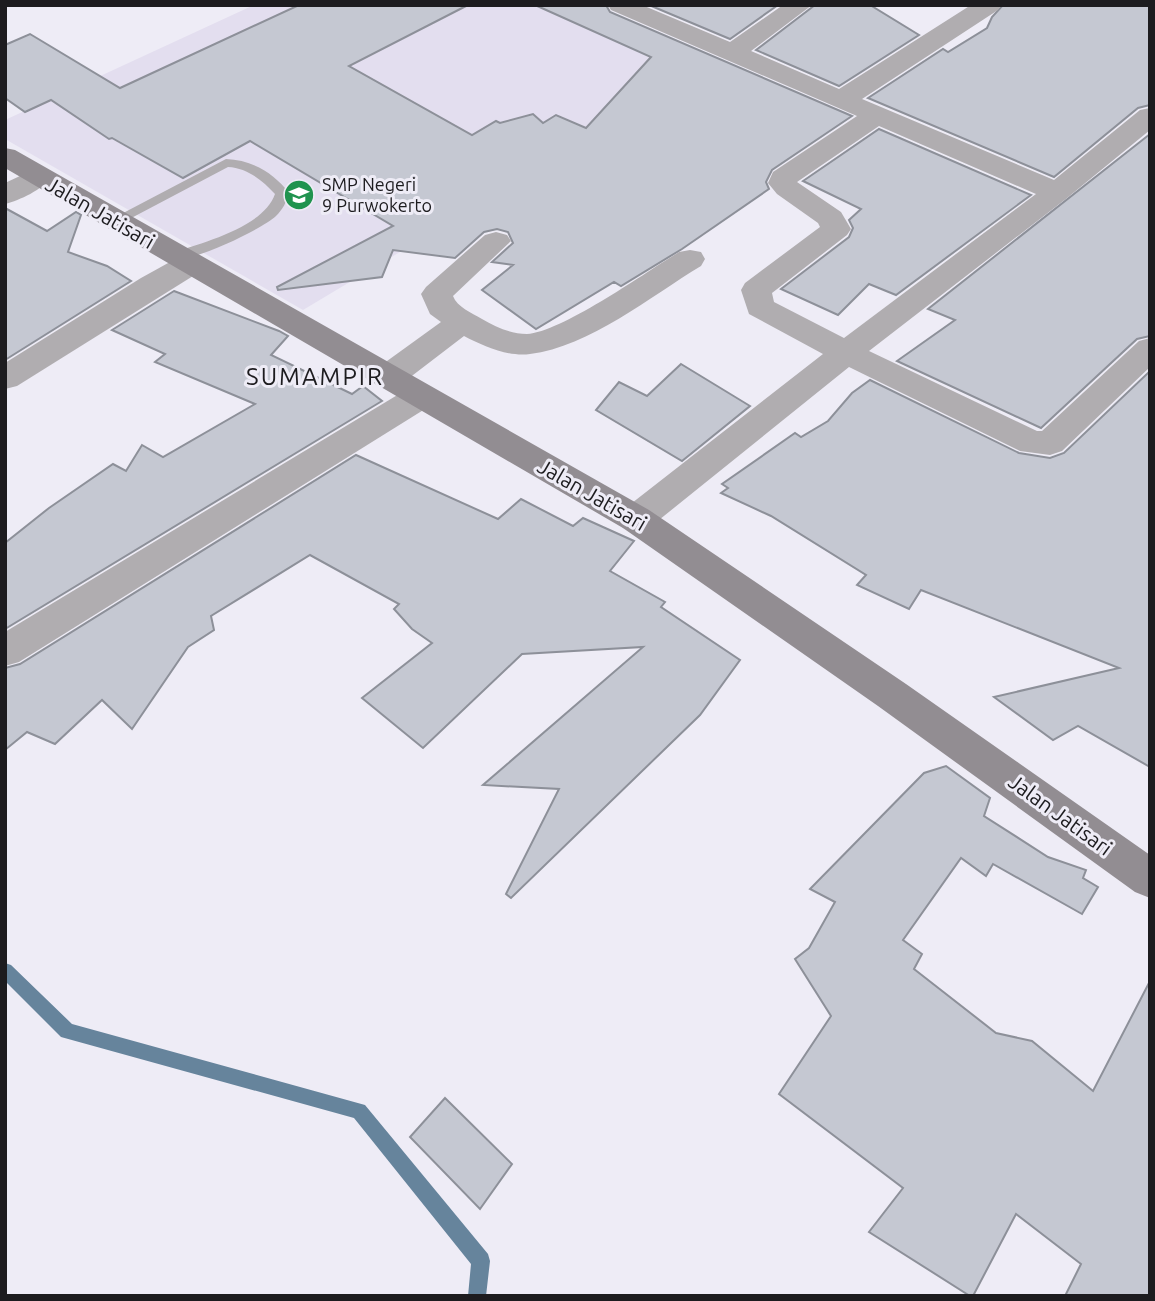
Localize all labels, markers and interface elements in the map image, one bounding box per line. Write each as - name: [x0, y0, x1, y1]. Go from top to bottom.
- street label: Jalan Jatisari: [42, 171, 159, 253]
- place label: SMP Negeri 9 Purwokerto: [322, 174, 432, 215]
- school or university icon: SMP Negeri 9 Purwokerto: [282, 178, 316, 212]
- district label: SUMAMPIR: [246, 363, 384, 390]
- street label: Jalan Jatisari: [534, 453, 651, 535]
- street label: Jalan Jatisari: [1004, 769, 1117, 860]

